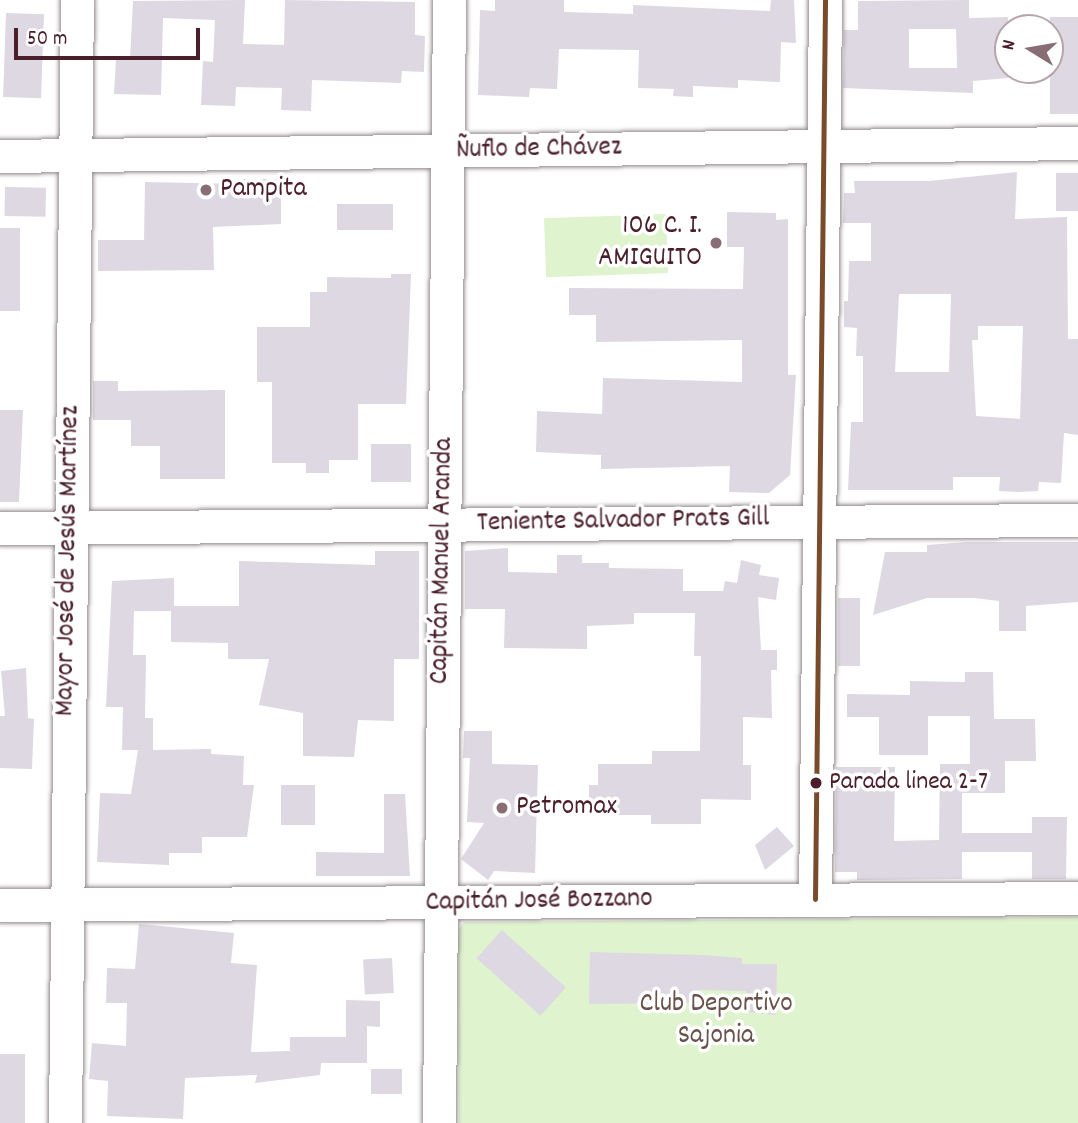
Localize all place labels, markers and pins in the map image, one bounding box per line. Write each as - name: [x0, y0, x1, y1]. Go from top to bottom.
- place label: Pampita: [220, 173, 307, 207]
- marker: Pampita: [198, 182, 214, 198]
- place label: 106 C. I. AMIGUITO: [598, 210, 702, 276]
- marker: 106 C. I. AMIGUITO: [708, 235, 724, 251]
- place label: Parada linea 2-7: [829, 767, 988, 799]
- marker: Parada linea 2-7: [809, 776, 823, 790]
- place label: Petromax: [516, 791, 617, 825]
- marker: Petromax: [494, 800, 510, 816]

